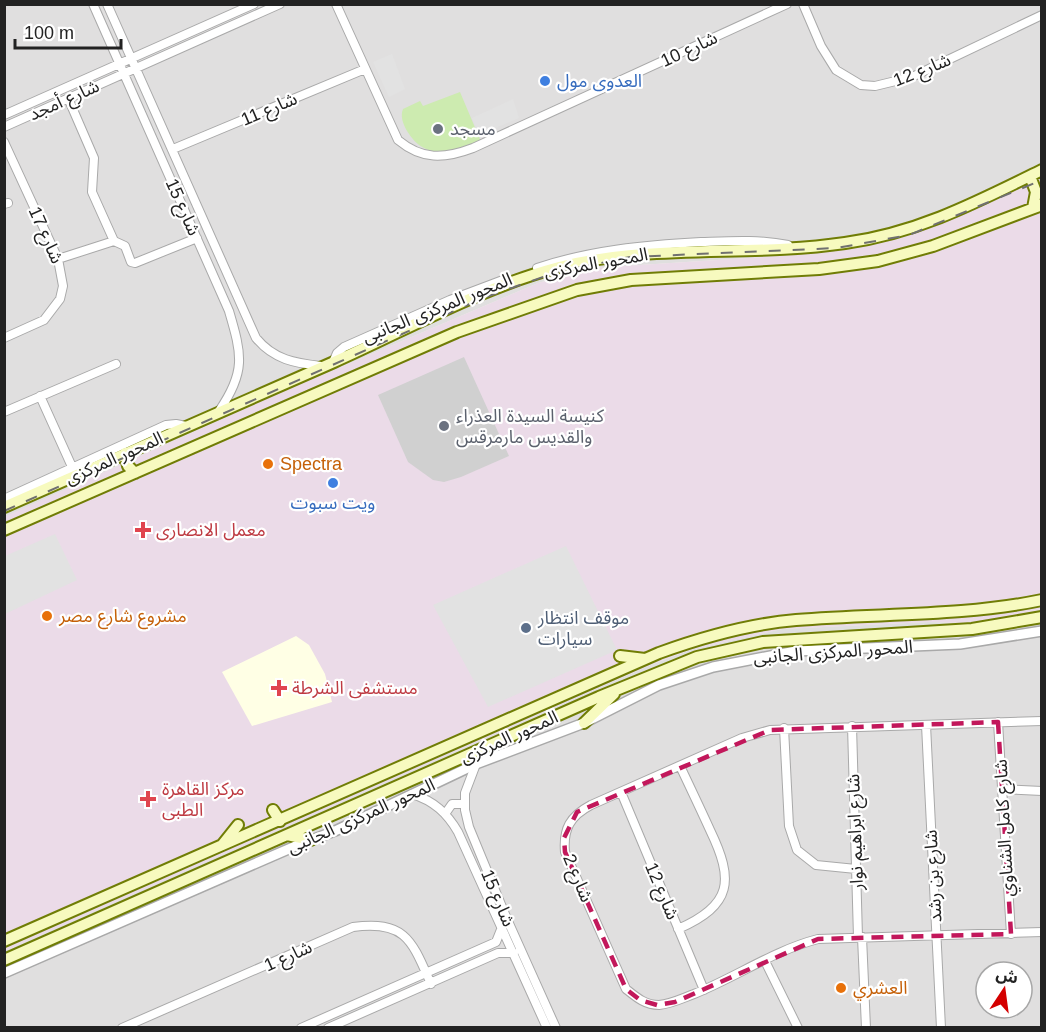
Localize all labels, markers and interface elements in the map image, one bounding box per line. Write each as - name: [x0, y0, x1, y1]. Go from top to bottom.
- scale bar: [15, 12, 122, 50]
- text: 100 m: [24, 23, 74, 43]
- street label: شارع 10: [658, 27, 722, 74]
- street label: شارع 12: [890, 49, 955, 94]
- place label: العدوى مول: [557, 71, 642, 92]
- street label: شارع أمجد: [25, 74, 104, 128]
- marker: العدوى مول: [538, 74, 552, 88]
- street label: شارع 11: [238, 88, 302, 133]
- place label: مسجد: [450, 119, 496, 139]
- marker: مسجد: [431, 122, 445, 136]
- street label: شارع 15: [158, 175, 204, 240]
- street label: شارع 17: [21, 203, 67, 268]
- street label: المحور المركزى: [543, 244, 650, 283]
- street label: المحور المركزى الجانبى: [359, 269, 515, 348]
- place label: كنيسة السيدة العذراء والقديس مارمرقس: [456, 406, 605, 448]
- marker: كنيسة السيدة العذراء والقديس مارمرقس: [437, 419, 451, 433]
- street label: المحور المركزى: [62, 428, 166, 489]
- place label: Spectra: [280, 454, 343, 474]
- marker: Spectra: [261, 457, 275, 471]
- marker: ويت سبوت: [326, 476, 340, 490]
- place label: ويت سبوت: [291, 493, 375, 514]
- place label: معمل الانصارى: [156, 520, 266, 541]
- marker: معمل الانصارى: [134, 521, 152, 539]
- place label: مشروع شارع مصر: [58, 606, 187, 630]
- place label: موقف انتظار سيارات: [537, 608, 629, 650]
- marker: مشروع شارع مصر: [40, 609, 54, 623]
- marker: موقف انتظار سيارات: [519, 621, 533, 635]
- street label: المحور المركزى الجانبى: [753, 636, 914, 669]
- place label: مستشفى الشرطة: [292, 678, 418, 699]
- marker: مستشفى الشرطة: [270, 679, 288, 697]
- street label: المحور المركزى: [457, 707, 561, 768]
- street label: شارع كامل الشناوي: [990, 758, 1022, 897]
- street label: شارع ابراهيم نوار: [843, 773, 871, 892]
- street label: المحور المركزى الجانبى: [284, 774, 439, 859]
- place label: مركز القاهرة الطبى: [162, 779, 245, 821]
- marker: مركز القاهرة الطبى: [139, 790, 157, 808]
- street label: شارع بن رشد: [921, 829, 949, 923]
- street label: شارع 2: [555, 851, 597, 907]
- street label: شارع 12: [637, 859, 683, 924]
- street label: شارع 15: [473, 866, 519, 931]
- street label: شارع 1: [261, 937, 317, 979]
- north arrow: [974, 960, 1034, 1020]
- text: ش: [994, 965, 1020, 988]
- place label: العشري: [853, 978, 907, 1001]
- marker: العشري: [834, 981, 848, 995]

